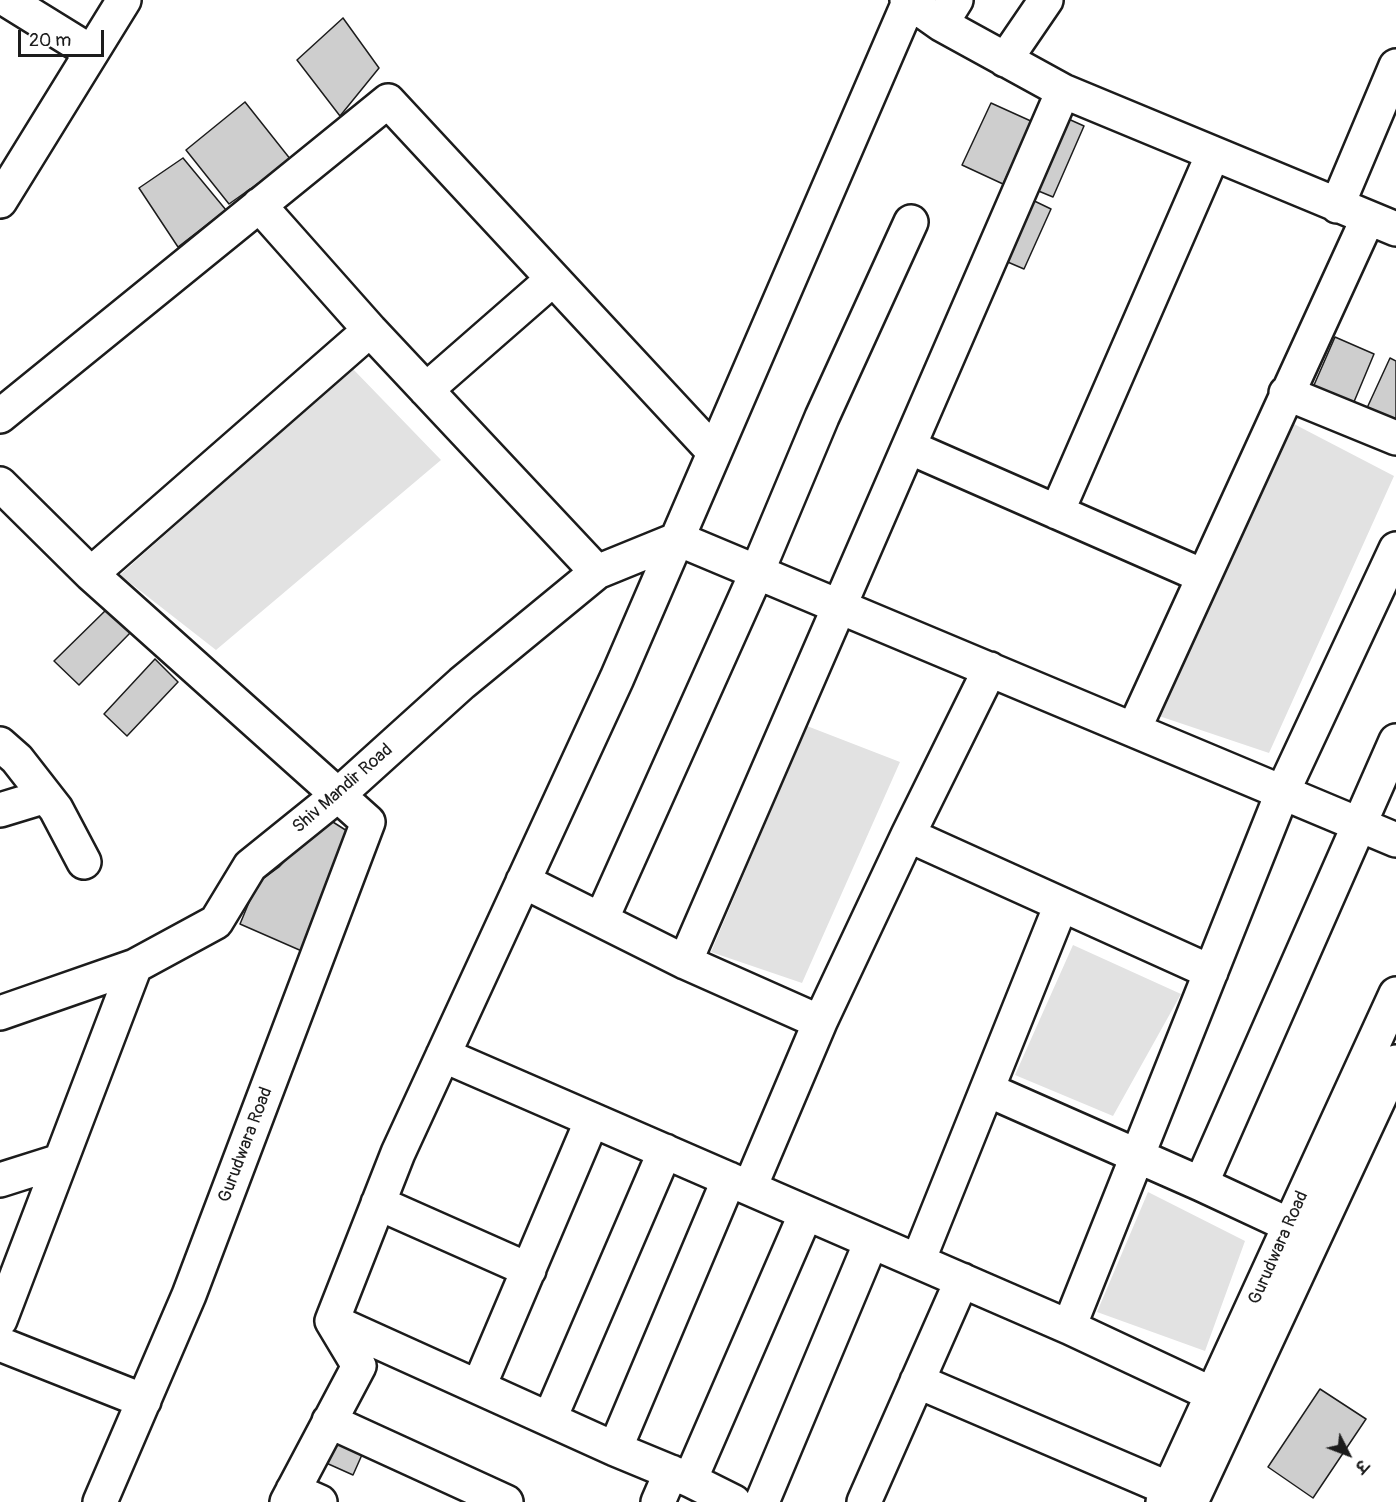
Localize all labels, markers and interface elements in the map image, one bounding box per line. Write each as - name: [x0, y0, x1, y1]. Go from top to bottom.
- scale bar: [21, 18, 106, 56]
- text: 20 m: [29, 29, 71, 52]
- street label: Shiv Mandir Road: [289, 740, 397, 838]
- street label: Gurudwara Road: [214, 1084, 278, 1206]
- street label: Gurudwara Road: [1244, 1188, 1314, 1308]
- north arrow: [1318, 1424, 1378, 1484]
- text: उ: [1350, 1455, 1372, 1477]

